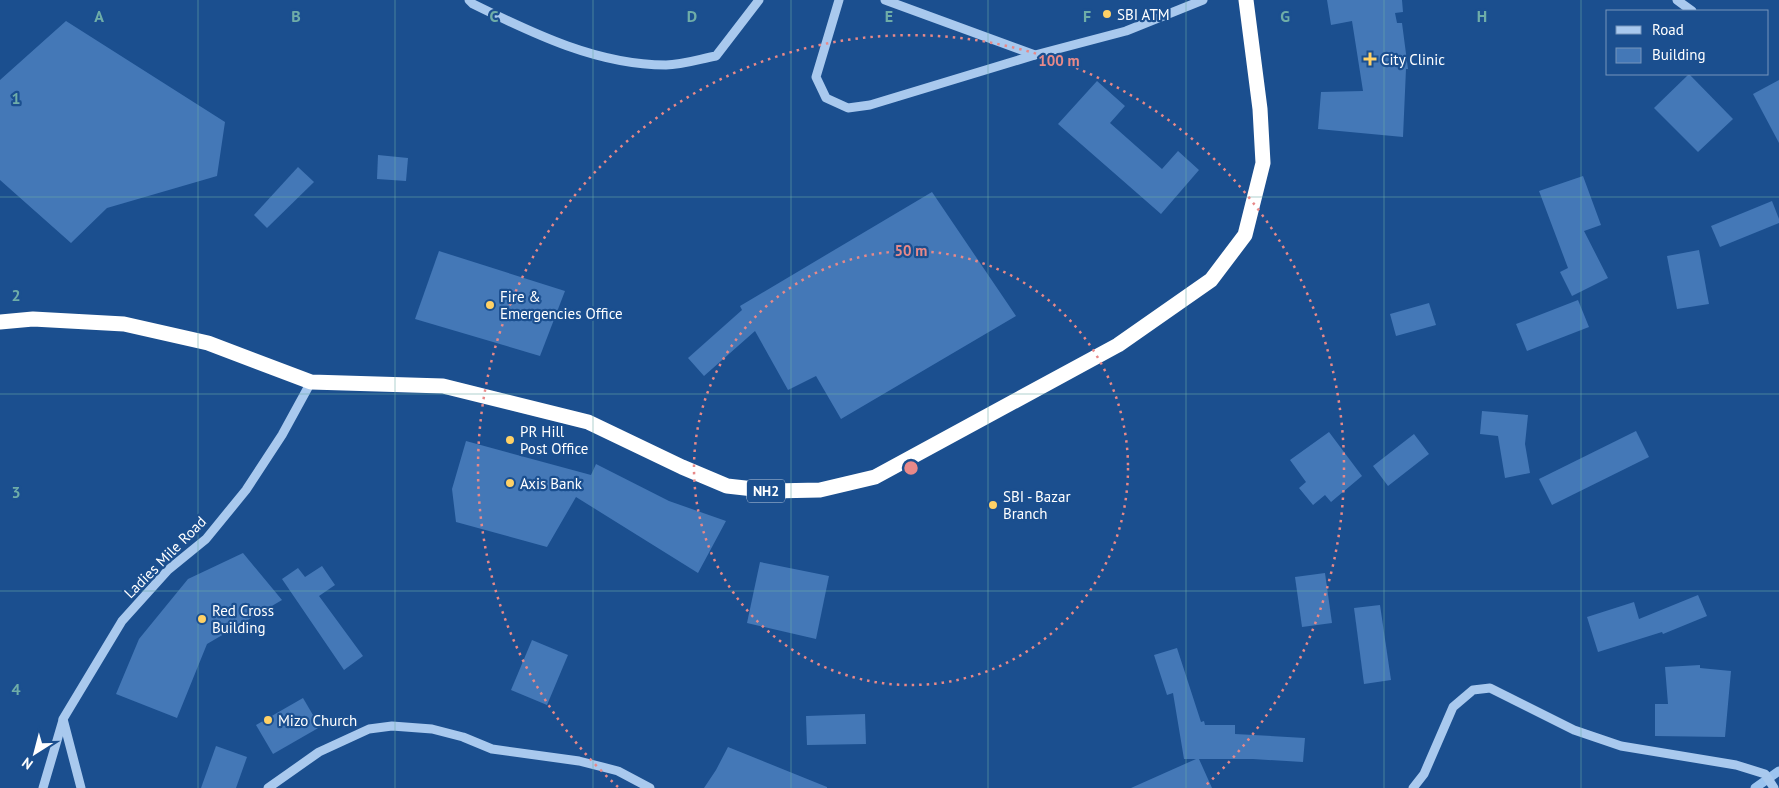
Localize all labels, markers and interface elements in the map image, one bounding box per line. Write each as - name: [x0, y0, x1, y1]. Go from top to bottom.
- place label: SBI ATM: [1117, 5, 1170, 24]
- text: A: [94, 6, 104, 26]
- text: B: [291, 6, 301, 26]
- text: C: [490, 6, 499, 26]
- text: D: [687, 6, 697, 26]
- text: E: [885, 6, 893, 26]
- text: F: [1083, 6, 1091, 26]
- text: G: [1280, 6, 1290, 26]
- text: H: [1477, 6, 1487, 26]
- marker: SBI ATM: [1101, 8, 1113, 20]
- legend: [1606, 10, 1769, 75]
- text: Road: [1652, 20, 1684, 39]
- text: Building: [1652, 45, 1706, 64]
- place label: City Clinic: [1381, 50, 1445, 69]
- text: 100 m: [1038, 51, 1080, 70]
- marker: City Clinic: [1363, 52, 1377, 66]
- text: 1: [11, 88, 21, 108]
- text: 50 m: [895, 241, 927, 260]
- text: 2: [11, 285, 21, 305]
- place label: Fire & Emergencies Office: [500, 287, 623, 323]
- marker: Fire & Emergencies Office: [484, 299, 496, 311]
- place label: PR Hill Post Office: [520, 422, 588, 458]
- marker: PR Hill Post Office: [504, 434, 516, 446]
- centre of rings: [902, 459, 920, 477]
- place label: Axis Bank: [520, 474, 583, 493]
- marker: Axis Bank: [504, 477, 516, 489]
- road number: NH2: [747, 480, 785, 502]
- text: 3: [11, 482, 21, 502]
- place label: SBI - Bazar Branch: [1003, 487, 1071, 523]
- marker: SBI - Bazar Branch: [987, 499, 999, 511]
- street label: Ladies Mile Road: [120, 512, 210, 602]
- place label: Red Cross Building: [212, 601, 274, 637]
- marker: Red Cross Building: [196, 613, 208, 625]
- text: 4: [11, 679, 21, 699]
- place label: Mizo Church: [278, 711, 357, 730]
- marker: Mizo Church: [262, 714, 274, 726]
- north arrow: [10, 728, 60, 778]
- text: N: [18, 754, 36, 774]

